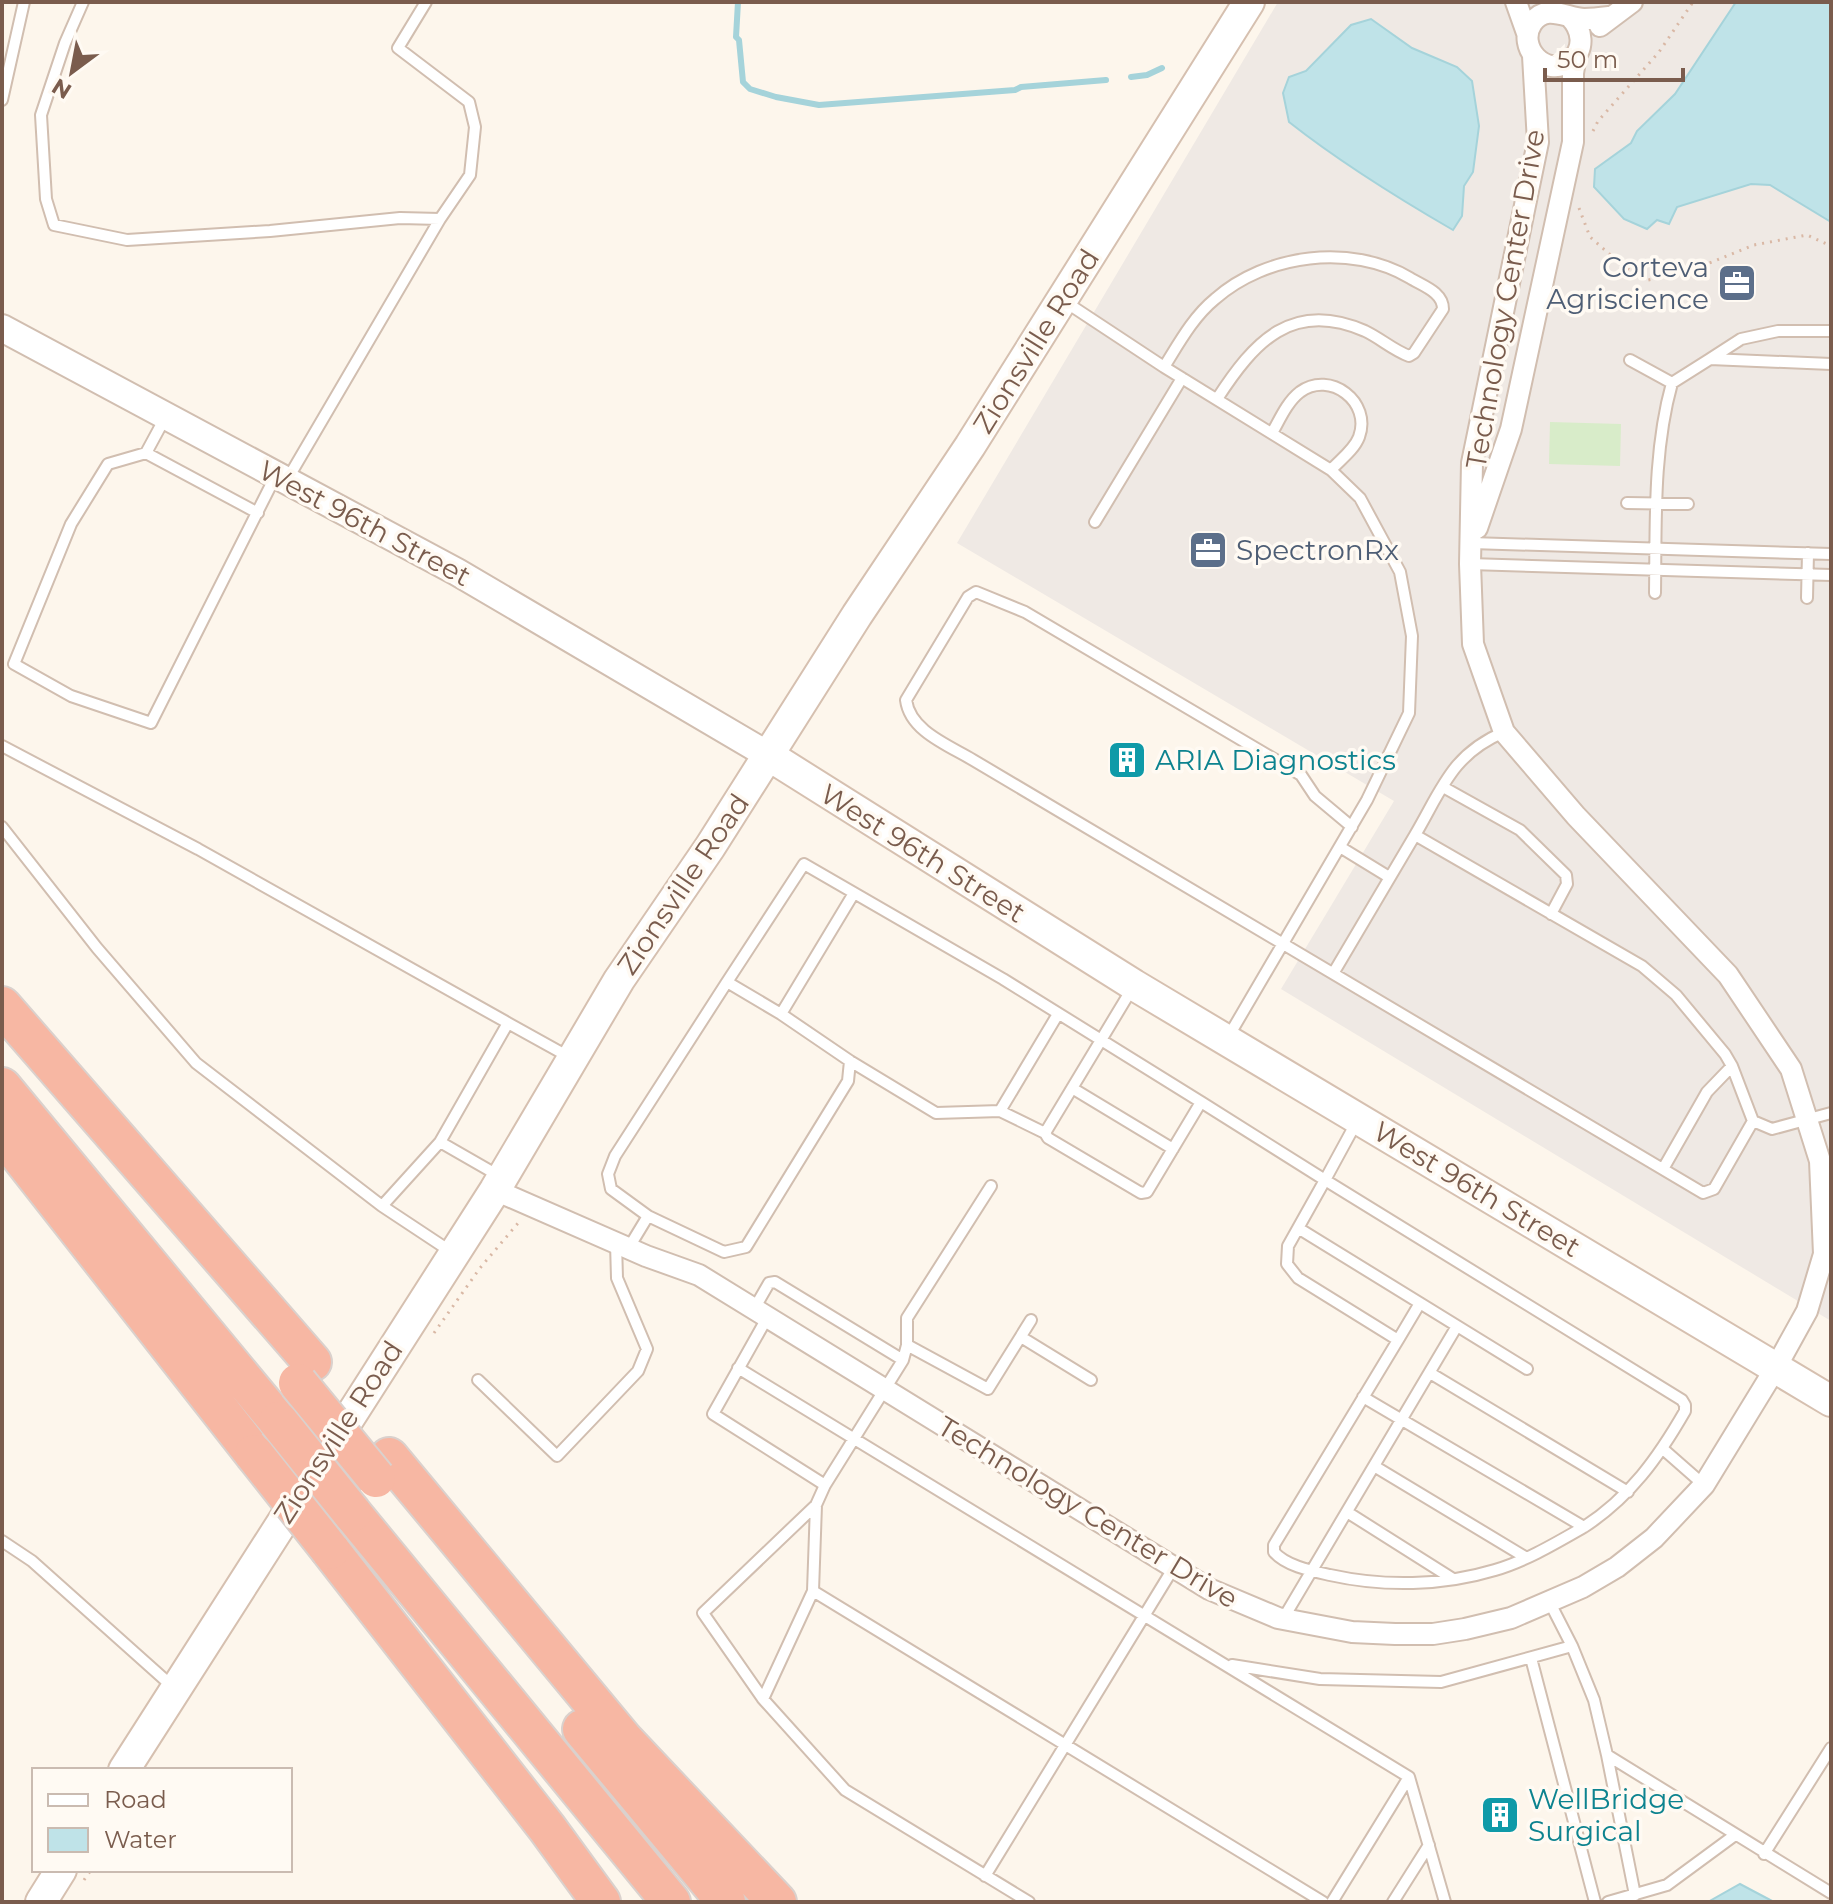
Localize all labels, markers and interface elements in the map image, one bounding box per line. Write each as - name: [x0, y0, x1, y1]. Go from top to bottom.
- north arrow: [32, 32, 112, 112]
- scale bar: [1545, 32, 1683, 82]
- text: 50 m: [1557, 45, 1618, 74]
- text: N: [47, 72, 76, 105]
- street label: Technology Center Drive: [1458, 127, 1552, 471]
- street label: Zionsville Road: [966, 243, 1106, 439]
- place label: Corteva Agriscience: [1546, 250, 1709, 316]
- office icon: Corteva Agriscience: [1716, 262, 1758, 304]
- street label: West 96th Street: [253, 453, 477, 593]
- office icon: SpectronRx: [1187, 529, 1229, 571]
- place label: SpectronRx: [1236, 533, 1399, 567]
- building icon: ARIA Diagnostics: [1106, 739, 1148, 781]
- place label: ARIA Diagnostics: [1155, 743, 1396, 777]
- street label: West 96th Street: [814, 776, 1032, 930]
- street label: Zionsville Road: [610, 787, 756, 981]
- street label: West 96th Street: [1367, 1114, 1587, 1264]
- street label: Zionsville Road: [266, 1334, 410, 1530]
- street label: Technology Center Drive: [932, 1409, 1244, 1615]
- legend: [32, 1768, 292, 1872]
- place label: WellBridge Surgical: [1528, 1782, 1684, 1848]
- text: Road: [104, 1785, 167, 1814]
- building icon: WellBridge Surgical: [1479, 1794, 1521, 1836]
- text: Water: [104, 1825, 177, 1854]

